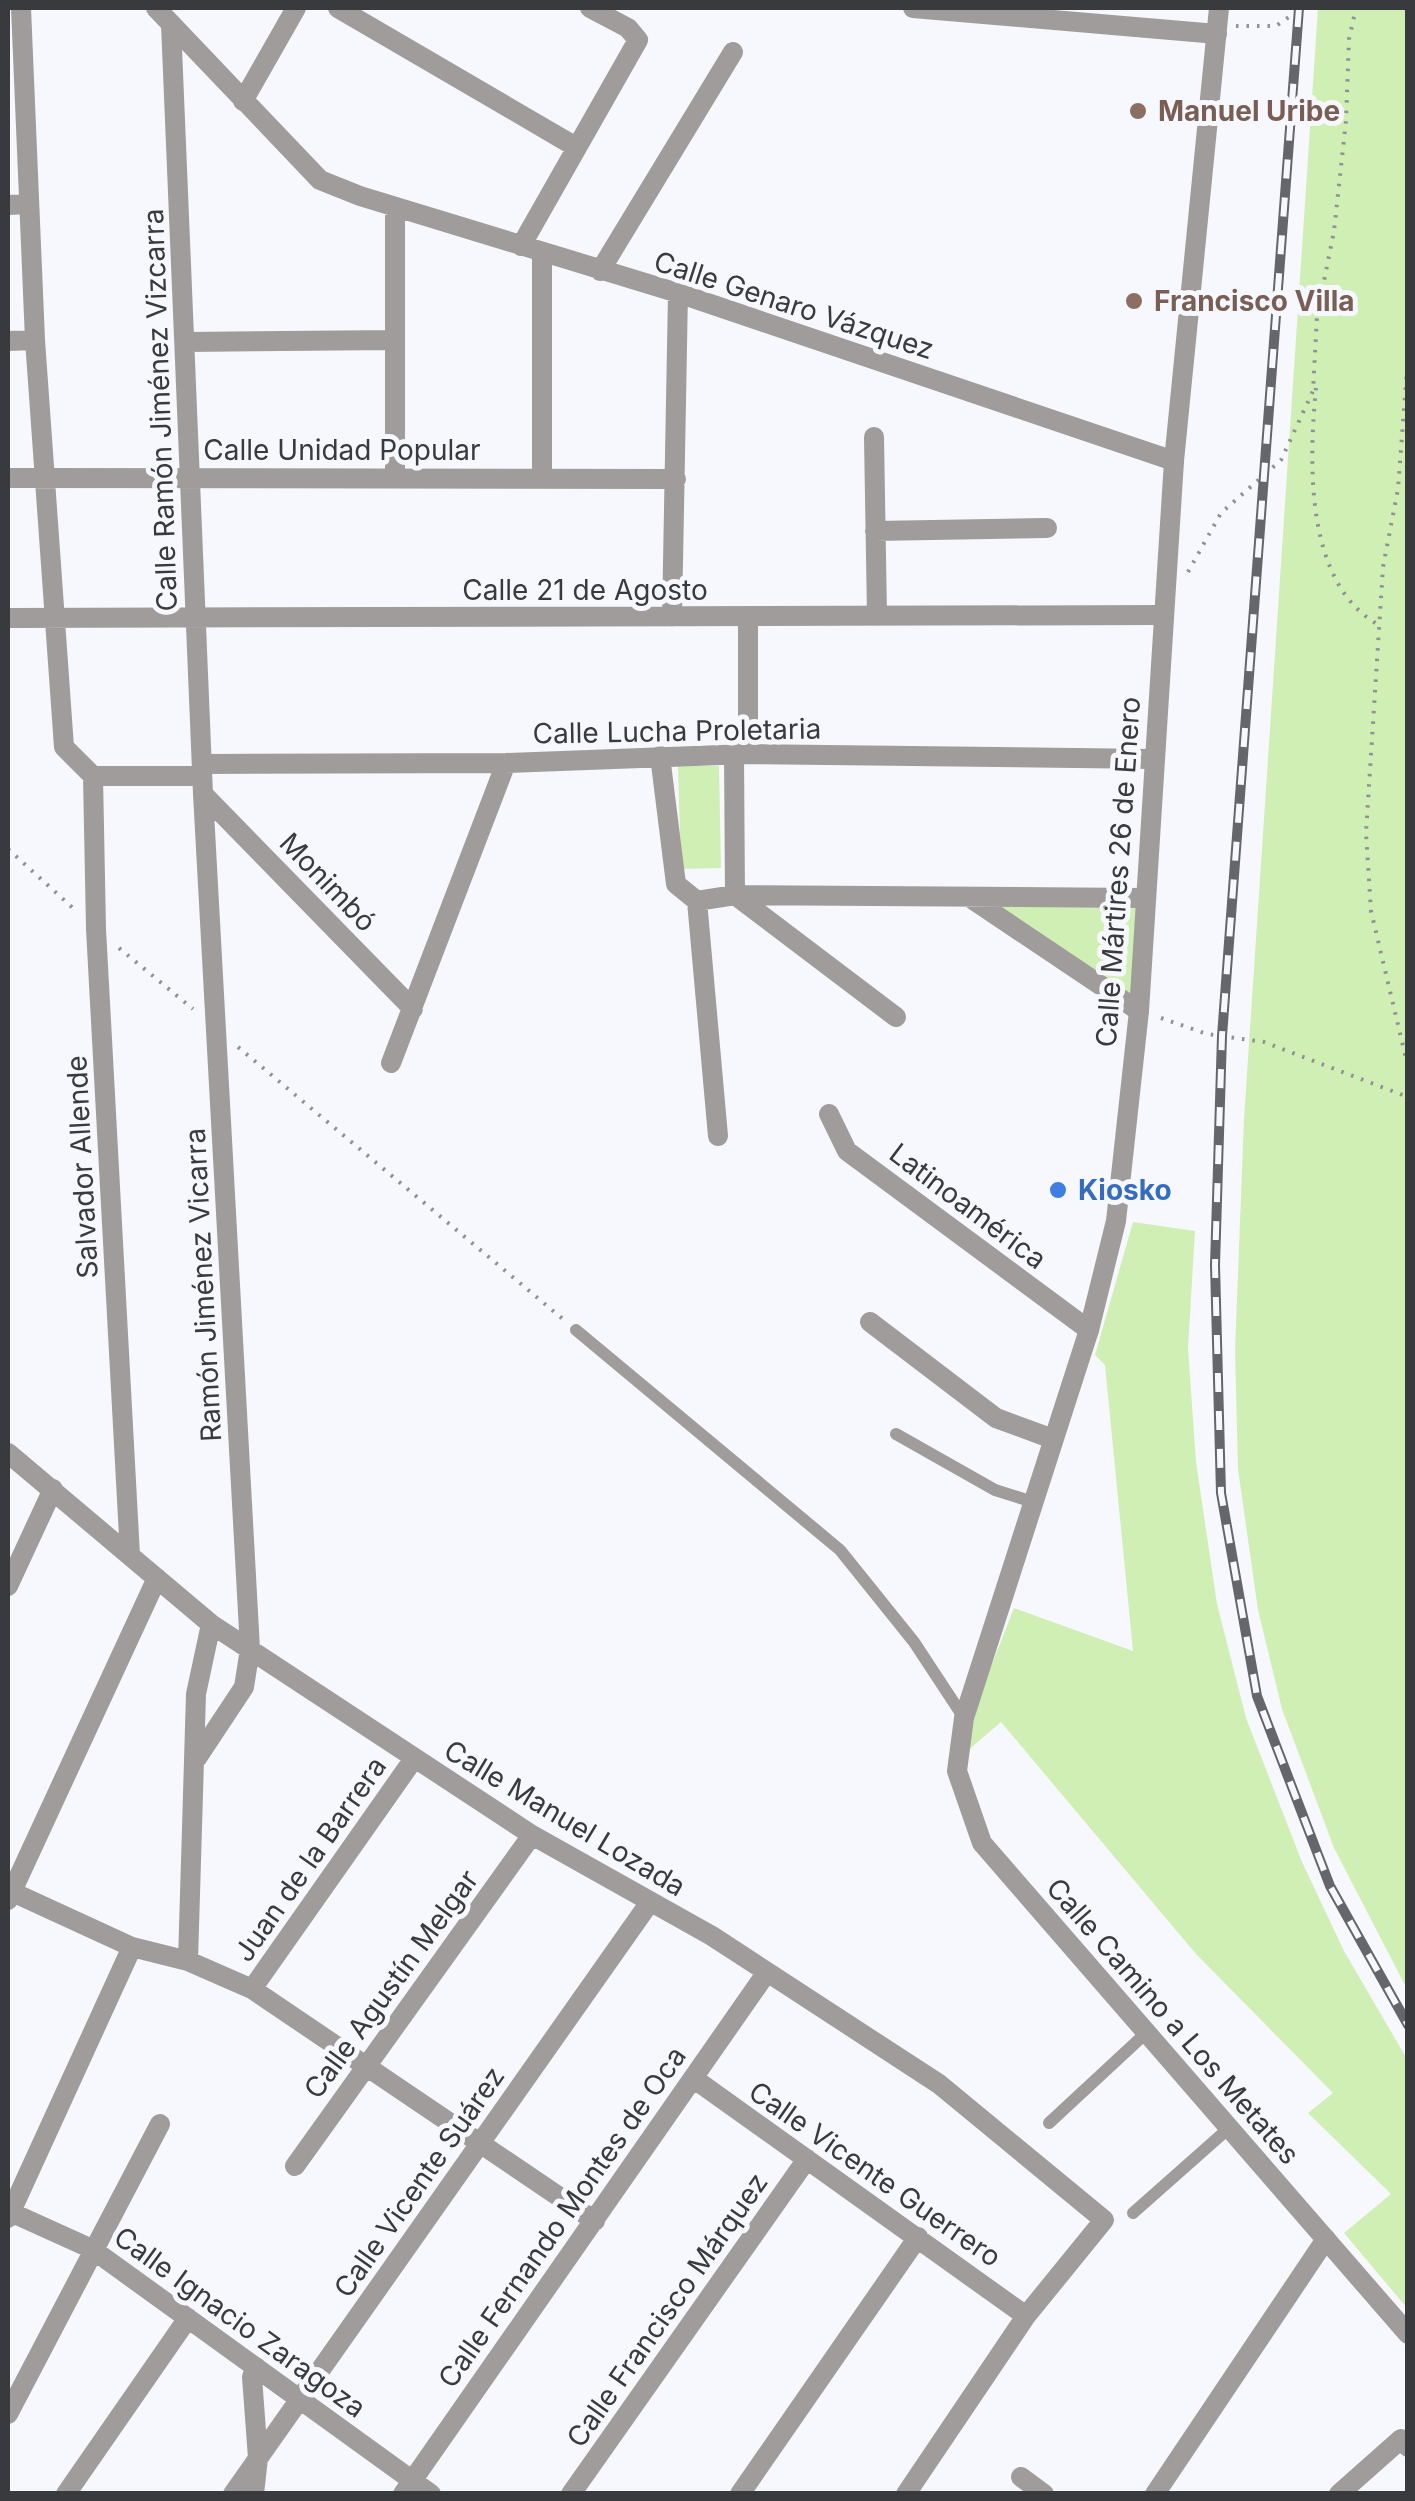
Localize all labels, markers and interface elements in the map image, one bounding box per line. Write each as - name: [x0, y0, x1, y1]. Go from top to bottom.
- place label: Manuel Uribe: [1158, 94, 1340, 128]
- marker: Manuel Uribe: [1127, 100, 1149, 122]
- street label: Calle Ramón Jiménez Vizcarra: [136, 208, 184, 612]
- street label: Calle Genaro Vázquez: [650, 244, 938, 366]
- place label: Francisco Villa: [1154, 284, 1355, 318]
- marker: Francisco Villa: [1123, 290, 1145, 312]
- street label: Calle Unidad Popular: [203, 433, 481, 467]
- street label: Calle 21 de Agosto: [462, 573, 708, 607]
- street label: Calle Mártires 26 de Enero: [1089, 696, 1147, 1048]
- street label: Calle Lucha Proletaria: [532, 711, 822, 751]
- street label: Monimbó: [273, 826, 383, 938]
- street label: Salvador Allende: [59, 1055, 105, 1279]
- street label: Ramón Jiménez Vicarra: [178, 1127, 228, 1443]
- street label: Latinoamérica: [883, 1136, 1053, 1276]
- place label: Kiosko: [1078, 1173, 1172, 1207]
- marker: Kiosko: [1047, 1179, 1069, 1201]
- street label: Calle Manuel Lozada: [438, 1733, 692, 1903]
- street label: Juan de la Barrera: [227, 1750, 393, 1968]
- street label: Calle Agustín Melgar: [297, 1863, 485, 2105]
- street label: Calle Camino a Los Metates: [1039, 1871, 1307, 2171]
- street label: Calle Fernando Montes de Oca: [431, 2040, 693, 2394]
- street label: Calle Vicente Suárez: [327, 2060, 511, 2304]
- street label: Calle Vicente Guerrero: [742, 2074, 1008, 2274]
- street label: Calle Francisco Márquez: [559, 2166, 775, 2454]
- street label: Calle Ignacio Zaragoza: [108, 2219, 372, 2425]

